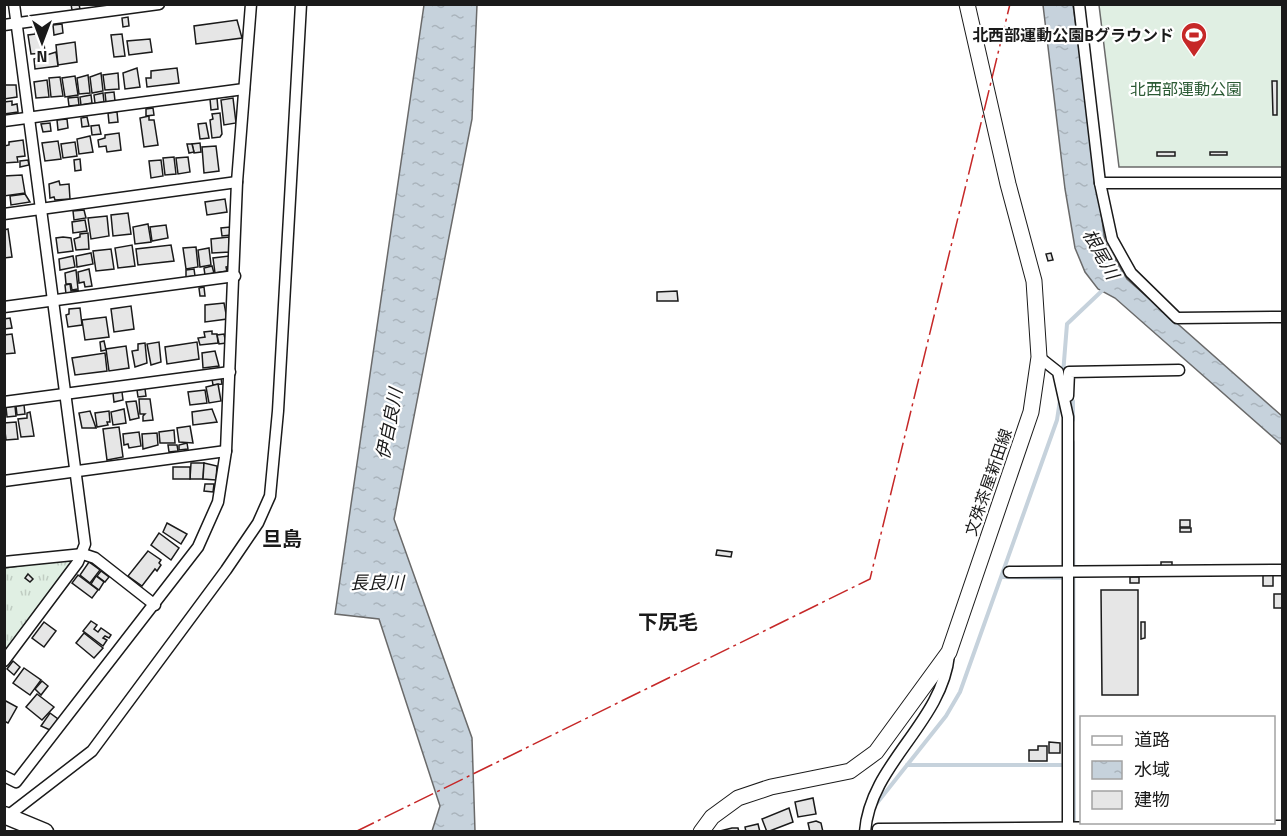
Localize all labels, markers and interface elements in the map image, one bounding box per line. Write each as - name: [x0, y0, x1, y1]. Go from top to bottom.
- north arrow: [12, 12, 72, 72]
- sports icon: 北西部運動公園Bグラウンド: [1179, 20, 1209, 58]
- place label: 北西部運動公園Bグラウンド: [972, 23, 1174, 47]
- text: N: [36, 45, 48, 69]
- park label: 北西部運動公園: [1130, 77, 1242, 101]
- water label: 根尾川: [1076, 224, 1127, 286]
- water label: 伊自良川: [369, 384, 410, 462]
- street label: 文殊茶屋新田線: [958, 425, 1018, 539]
- district label: 旦島: [262, 523, 302, 554]
- water label: 長良川: [350, 569, 406, 596]
- district label: 下尻毛: [638, 606, 698, 637]
- legend: [1080, 716, 1275, 824]
- text: 道路: [1134, 726, 1170, 753]
- text: 水域: [1134, 756, 1170, 783]
- text: 建物: [1134, 786, 1170, 813]

